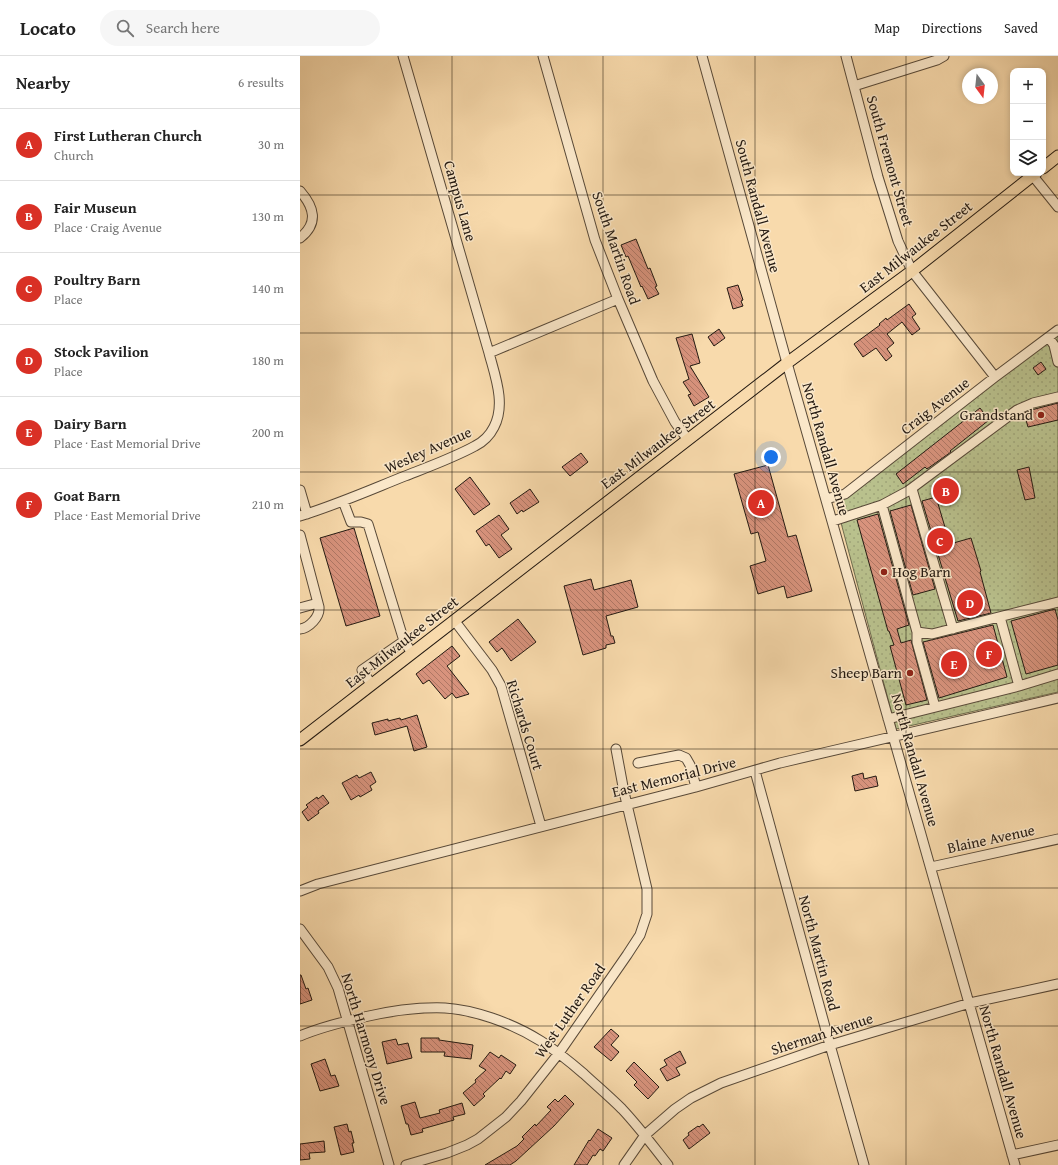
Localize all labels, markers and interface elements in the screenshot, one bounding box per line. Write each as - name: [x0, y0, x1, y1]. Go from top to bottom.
- search box: [100, 10, 380, 46]
- text: Locato: [20, 14, 76, 42]
- icon: search: [114, 17, 136, 39]
- text: Search here: [146, 17, 220, 38]
- text: Map: [874, 18, 900, 38]
- text: Directions: [922, 18, 982, 38]
- text: Saved: [1004, 18, 1038, 38]
- north arrow: [962, 68, 998, 104]
- map controls: [1010, 68, 1046, 176]
- button: +: [1010, 68, 1046, 104]
- text: Nearby: [16, 70, 70, 95]
- text: 6 results: [238, 73, 284, 92]
- street label: South Fremont Street: [862, 93, 919, 229]
- button: −: [1010, 104, 1046, 140]
- text: First Lutheran Church: [54, 125, 202, 146]
- text: A: [25, 135, 33, 154]
- text: 30 m: [258, 135, 284, 154]
- street label: South Randall Avenue: [731, 137, 786, 275]
- button: layers: [1010, 140, 1046, 176]
- text: Church: [54, 146, 93, 165]
- street label: Campus Lane: [439, 158, 482, 244]
- street label: South Martin Road: [587, 188, 646, 307]
- street label: East Milwaukee Street: [855, 195, 977, 297]
- text: Fair Museun: [54, 197, 137, 218]
- text: B: [25, 207, 33, 226]
- text: 130 m: [252, 207, 284, 226]
- text: Place · Craig Avenue: [54, 218, 162, 237]
- text: Poultry Barn: [54, 269, 140, 290]
- text: C: [25, 279, 33, 298]
- text: 140 m: [252, 279, 284, 298]
- text: Place: [54, 290, 83, 309]
- text: Stock Pavilion: [54, 341, 149, 362]
- text: D: [25, 351, 33, 370]
- text: 180 m: [252, 351, 284, 370]
- text: Place: [54, 362, 83, 381]
- street label: Craig Avenue: [896, 372, 974, 439]
- street label: North Randall Avenue: [797, 380, 856, 518]
- street label: East Milwaukee Street: [596, 393, 720, 494]
- place label: Grandstand: [960, 404, 1033, 425]
- marker: Grandstand: [1036, 410, 1046, 420]
- text: Dairy Barn: [54, 413, 127, 434]
- street label: Wesley Avenue: [381, 421, 475, 478]
- text: E: [26, 423, 32, 442]
- text: 200 m: [252, 423, 284, 442]
- text: Place · East Memorial Drive: [54, 434, 201, 453]
- your location: [761, 447, 781, 467]
- pin: B: [933, 476, 959, 506]
- text: Goat Barn: [54, 485, 120, 506]
- pin: A: [748, 488, 774, 518]
- text: F: [26, 495, 32, 514]
- text: 210 m: [252, 495, 284, 514]
- text: Place · East Memorial Drive: [54, 506, 201, 525]
- pin: C: [927, 526, 953, 556]
- place label: Hog Barn: [892, 561, 951, 582]
- marker: Hog Barn: [879, 567, 889, 577]
- pin: D: [957, 588, 983, 618]
- street label: East Milwaukee Street: [341, 590, 463, 692]
- pin: F: [976, 639, 1002, 669]
- pin: E: [941, 649, 967, 679]
- place label: Sheep Barn: [831, 662, 903, 683]
- marker: Sheep Barn: [905, 668, 915, 678]
- street label: Richards Court: [502, 677, 549, 773]
- street label: North Randall Avenue: [886, 691, 945, 829]
- street label: East Memorial Drive: [610, 751, 738, 802]
- street label: Blaine Avenue: [945, 819, 1037, 858]
- street label: North Martin Road: [794, 893, 845, 1013]
- street label: West Luther Road: [529, 959, 610, 1062]
- street label: North Harmony Drive: [336, 970, 396, 1107]
- street label: North Randall Avenue: [974, 1003, 1033, 1141]
- street label: Sherman Avenue: [768, 1007, 876, 1060]

